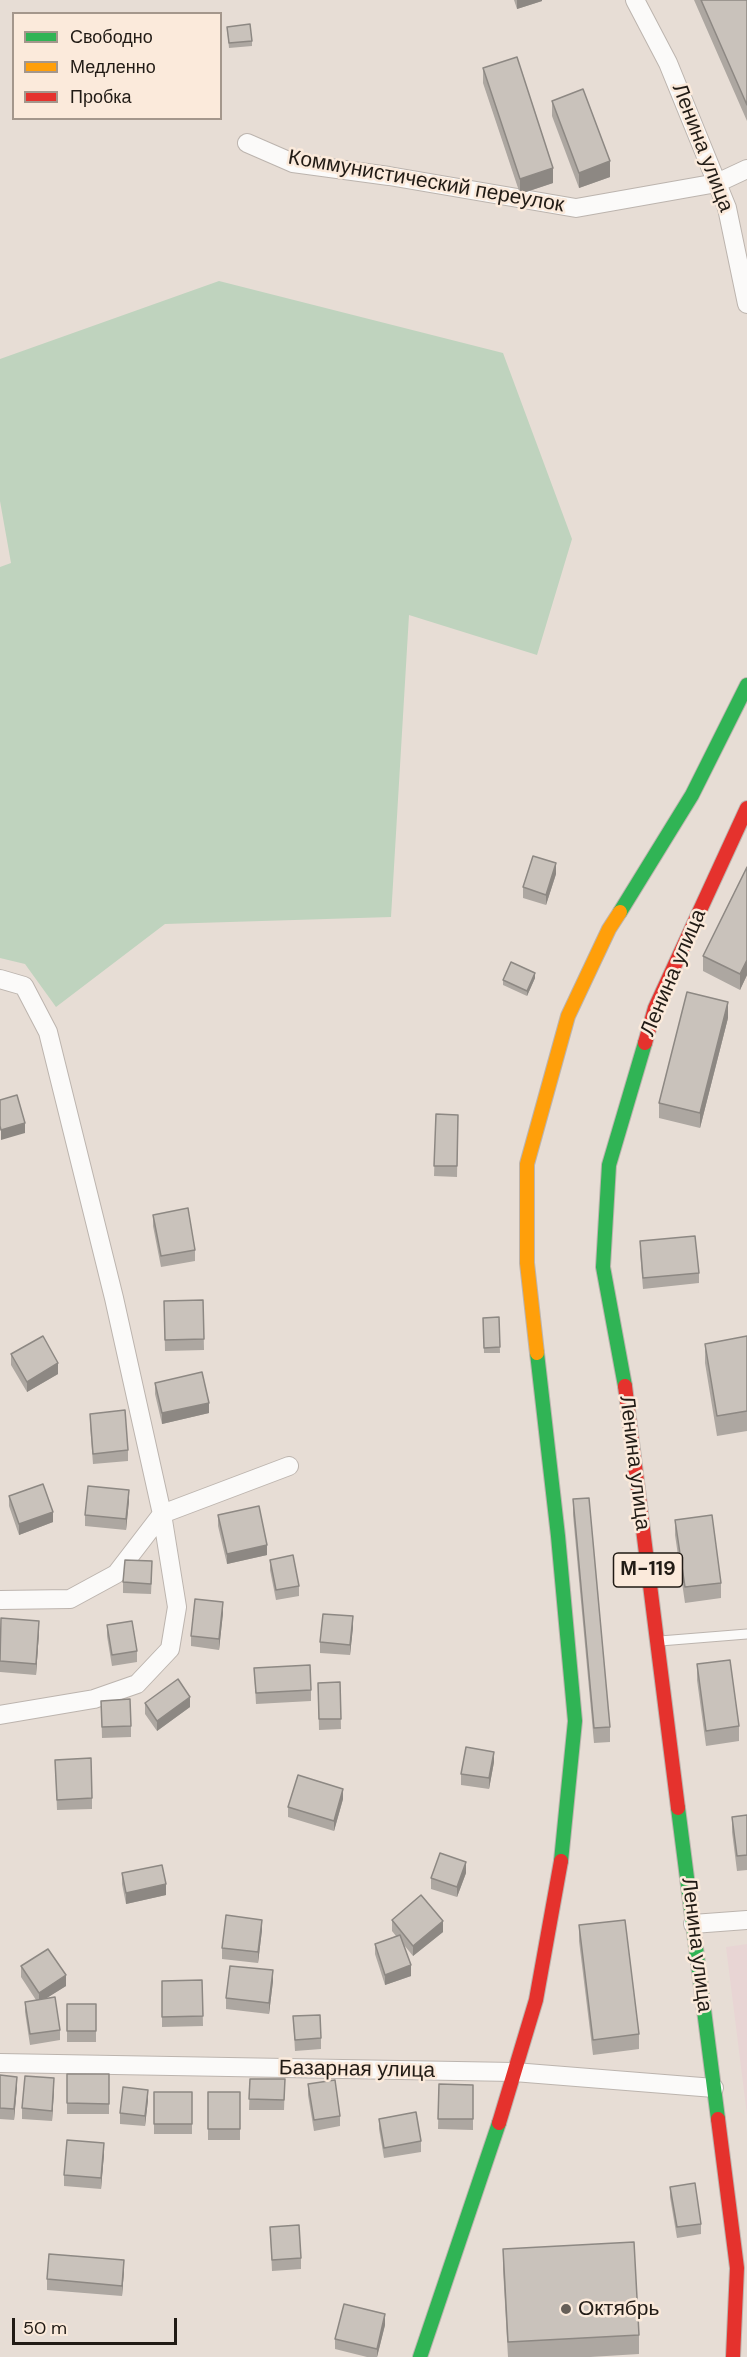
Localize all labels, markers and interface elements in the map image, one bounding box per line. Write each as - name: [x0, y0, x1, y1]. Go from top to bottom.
- legend: [12, 12, 222, 120]
- text: Свободно: [70, 25, 153, 49]
- text: Медленно: [70, 55, 156, 79]
- street label: Ленина улица: [666, 80, 738, 216]
- text: Пробка: [70, 85, 132, 109]
- street label: Коммунистический переулок: [286, 145, 566, 219]
- street label: Ленина улица: [636, 906, 712, 1040]
- street label: Ленина улица: [613, 1394, 655, 1532]
- road number: М-119: [614, 1553, 682, 1587]
- street label: Ленина улица: [675, 1876, 717, 2014]
- street label: Базарная улица: [279, 2056, 435, 2084]
- place label: Октябрь: [578, 2296, 659, 2322]
- marker: Октябрь: [559, 2302, 573, 2316]
- scale bar: [15, 2306, 180, 2344]
- text: 50 m: [23, 2316, 67, 2340]

